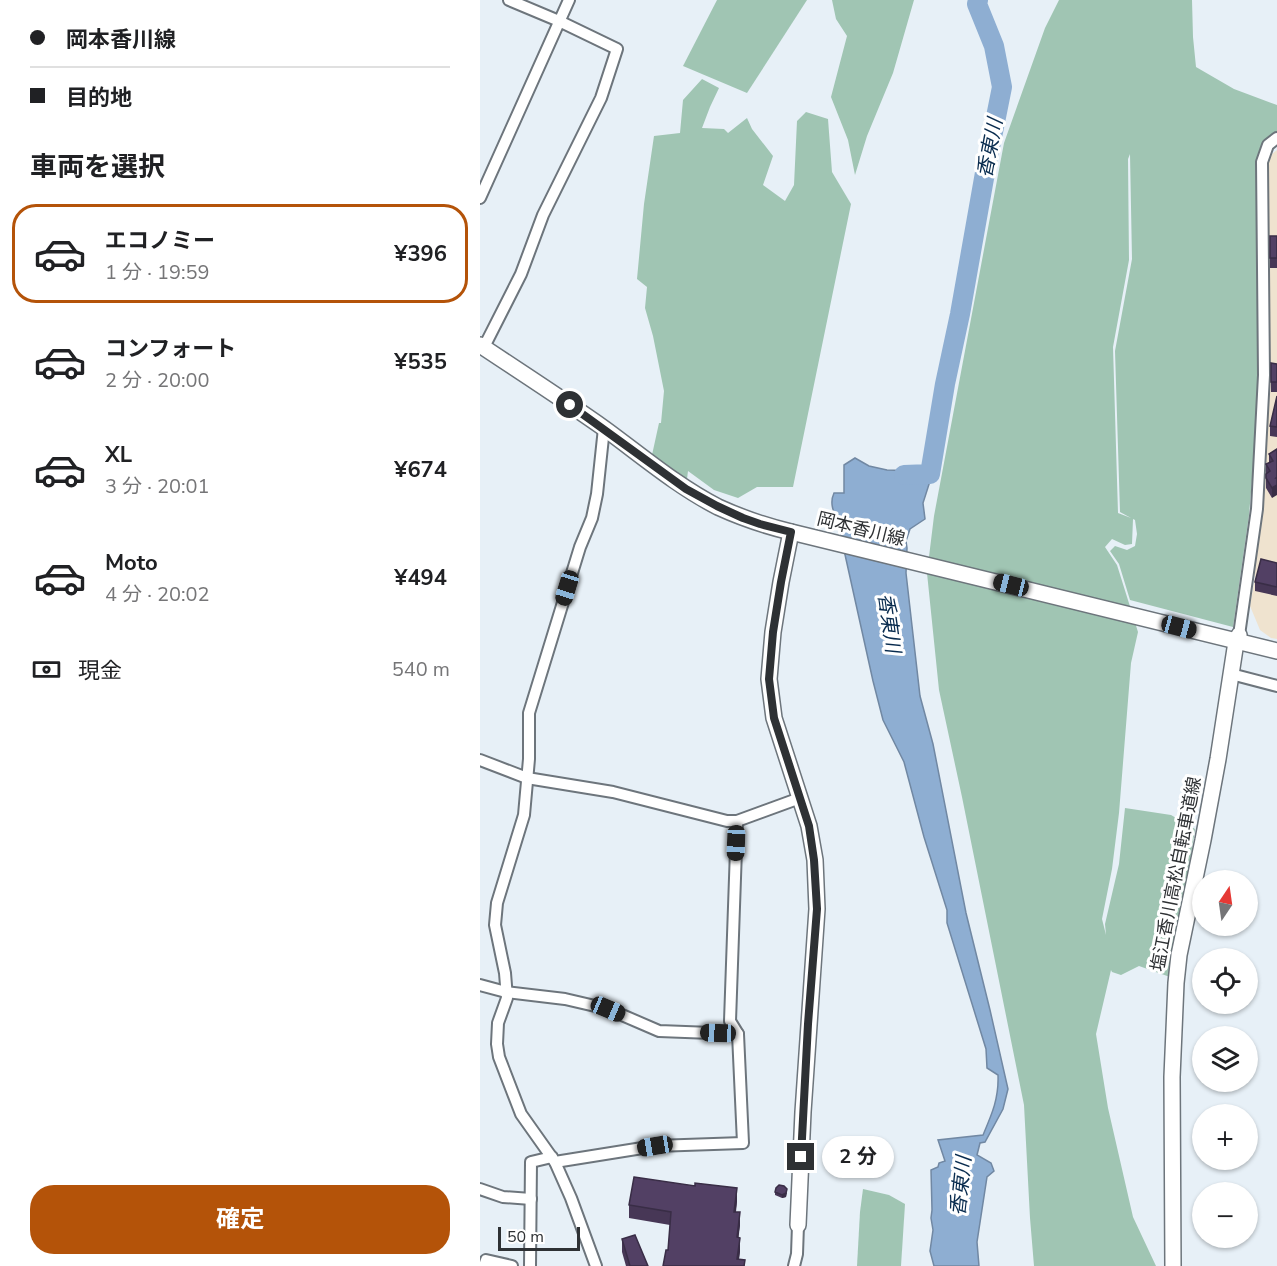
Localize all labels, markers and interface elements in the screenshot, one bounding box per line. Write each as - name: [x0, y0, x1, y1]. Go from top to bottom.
- text: 岡本香川線: [66, 25, 176, 55]
- text: 目的地: [66, 83, 132, 113]
- water label: 香東川: [971, 114, 1009, 180]
- text: 車両を選択: [30, 149, 165, 186]
- text: エコノミー: [105, 226, 215, 256]
- icon: car: [33, 227, 87, 281]
- text: ¥396: [394, 239, 447, 269]
- text: 1 分 · 19:59: [105, 259, 210, 286]
- text: コンフォート: [105, 334, 236, 364]
- icon: car: [33, 335, 87, 389]
- text: ¥535: [394, 347, 447, 377]
- text: 2 分 · 20:00: [105, 367, 210, 394]
- route start: [556, 391, 583, 418]
- text: XL: [105, 440, 132, 470]
- icon: car: [33, 443, 87, 497]
- text: ¥674: [394, 455, 447, 485]
- text: 3 分 · 20:01: [105, 473, 210, 500]
- street label: 岡本香川線: [814, 506, 908, 552]
- text: Moto: [105, 548, 158, 578]
- icon: car: [33, 551, 87, 605]
- text: ¥494: [394, 563, 447, 593]
- car: [553, 568, 581, 608]
- car: [991, 572, 1031, 598]
- text: 4 分 · 20:02: [105, 581, 210, 608]
- water label: 香東川: [871, 591, 907, 657]
- car: [1159, 614, 1199, 640]
- icon: cash: [30, 653, 63, 686]
- text: 現金: [78, 656, 122, 686]
- text: 540 m: [392, 656, 450, 683]
- street label: 塩江香川高松自転車道線: [1145, 775, 1207, 973]
- car: [726, 825, 746, 861]
- north arrow: [1192, 870, 1258, 936]
- map controls: [1192, 870, 1258, 1248]
- button: locate: [1192, 948, 1258, 1014]
- car: [588, 994, 628, 1024]
- car: [700, 1023, 736, 1043]
- button: layers: [1192, 1026, 1258, 1092]
- button: +: [1192, 1104, 1258, 1170]
- car: [636, 1134, 674, 1158]
- callout: 2 分: [822, 1136, 894, 1178]
- route end: [787, 1143, 814, 1170]
- text: 2 分: [839, 1143, 877, 1170]
- water label: 香東川: [944, 1153, 978, 1217]
- button: −: [1192, 1182, 1258, 1248]
- button: 確定: [30, 1185, 450, 1254]
- scale bar: [498, 1224, 580, 1252]
- text: 50 m: [507, 1226, 544, 1248]

